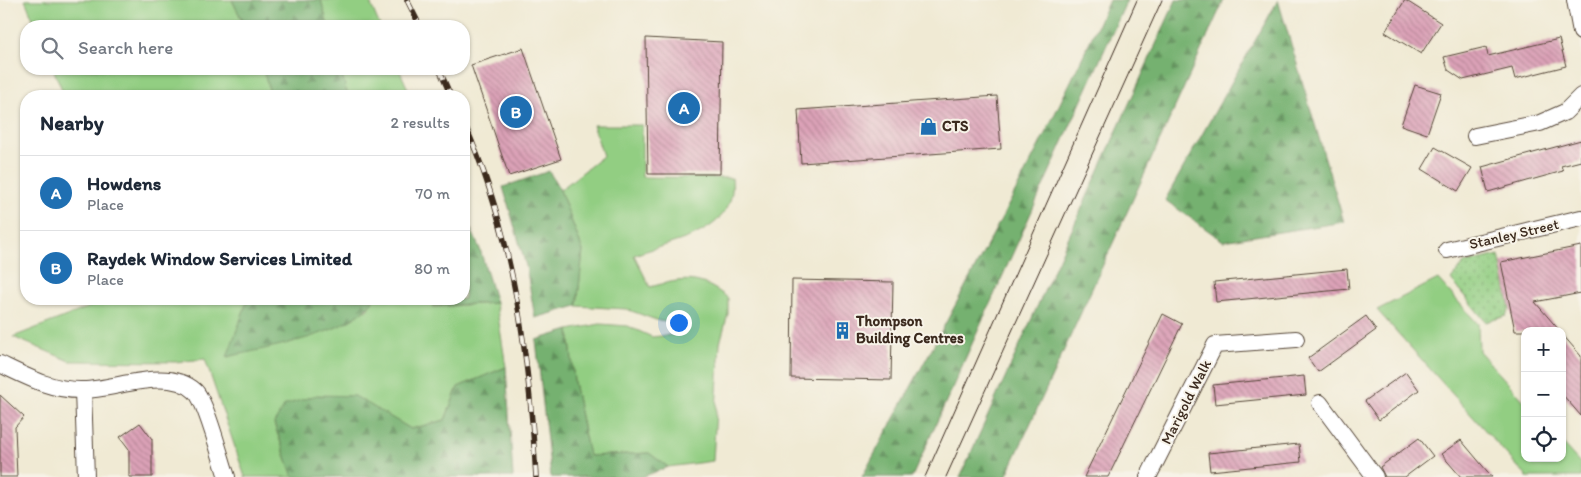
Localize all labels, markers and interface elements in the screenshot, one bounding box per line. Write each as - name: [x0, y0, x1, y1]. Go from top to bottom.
- search box: [20, 20, 470, 75]
- icon: search: [38, 34, 66, 62]
- text: Search here: [78, 36, 173, 59]
- pin: A: [668, 89, 700, 127]
- pin: B: [500, 93, 532, 131]
- text: Nearby: [40, 110, 104, 135]
- text: 2 results: [390, 113, 450, 132]
- shop icon: CTS: [918, 116, 938, 136]
- place label: CTS: [942, 117, 969, 135]
- text: Howdens: [87, 172, 161, 195]
- text: A: [51, 184, 61, 203]
- text: 70 m: [415, 184, 450, 203]
- text: Place: [87, 195, 124, 214]
- street label: Stanley Street: [1467, 215, 1561, 253]
- text: Raydek Window Services Limited: [87, 247, 352, 270]
- text: B: [51, 259, 61, 278]
- text: 80 m: [414, 259, 450, 278]
- text: Place: [87, 270, 124, 289]
- your location: [666, 310, 692, 336]
- place label: Thompson Building Centres: [855, 312, 964, 348]
- building icon: Thompson Building Centres: [832, 320, 852, 340]
- map controls: [1521, 327, 1566, 462]
- button: +: [1521, 327, 1566, 372]
- street label: Marigold Walk: [1157, 356, 1215, 447]
- button: −: [1521, 372, 1566, 417]
- button: locate: [1521, 417, 1566, 462]

